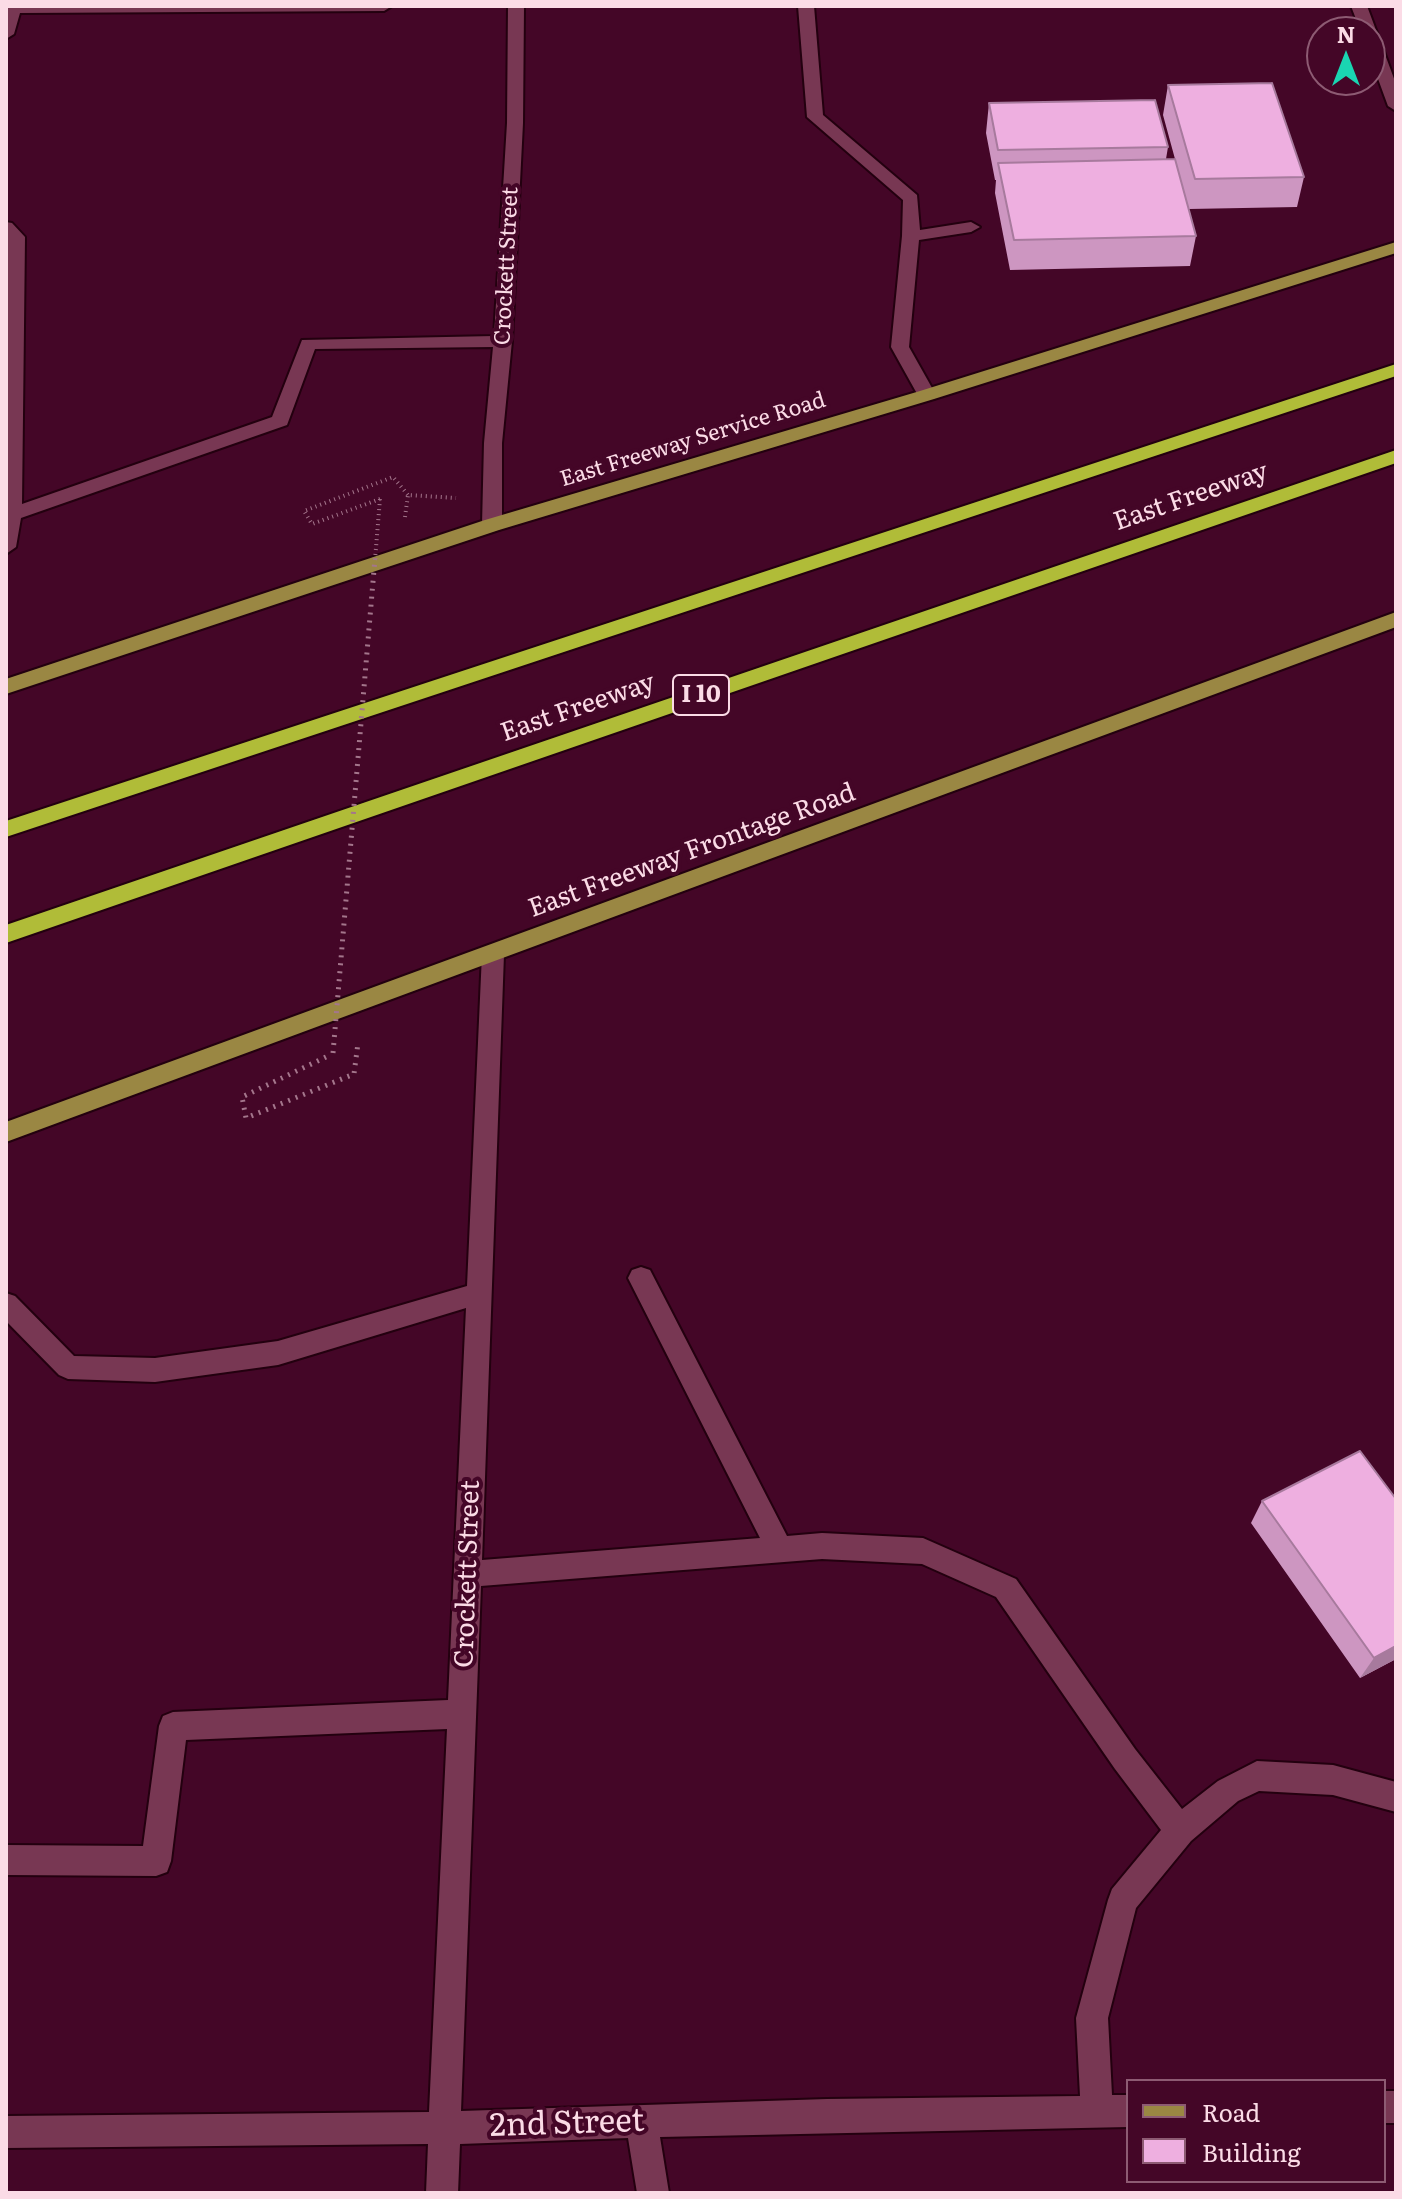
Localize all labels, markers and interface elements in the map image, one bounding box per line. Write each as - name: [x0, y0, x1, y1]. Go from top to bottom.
- north arrow: [1306, 16, 1386, 96]
- text: N: [1337, 17, 1355, 50]
- street label: Crockett Street: [490, 186, 524, 346]
- street label: East Freeway Service Road: [557, 387, 829, 493]
- street label: East Freeway: [1110, 456, 1272, 538]
- street label: East Freeway: [497, 667, 659, 749]
- road number: I 10: [673, 675, 729, 715]
- street label: East Freeway Frontage Road: [524, 777, 860, 925]
- street label: Crockett Street: [449, 1480, 487, 1668]
- legend: [1126, 2079, 1386, 2183]
- text: Road: [1202, 2094, 1260, 2129]
- street label: 2nd Street: [489, 2102, 645, 2146]
- text: Building: [1202, 2134, 1301, 2169]

